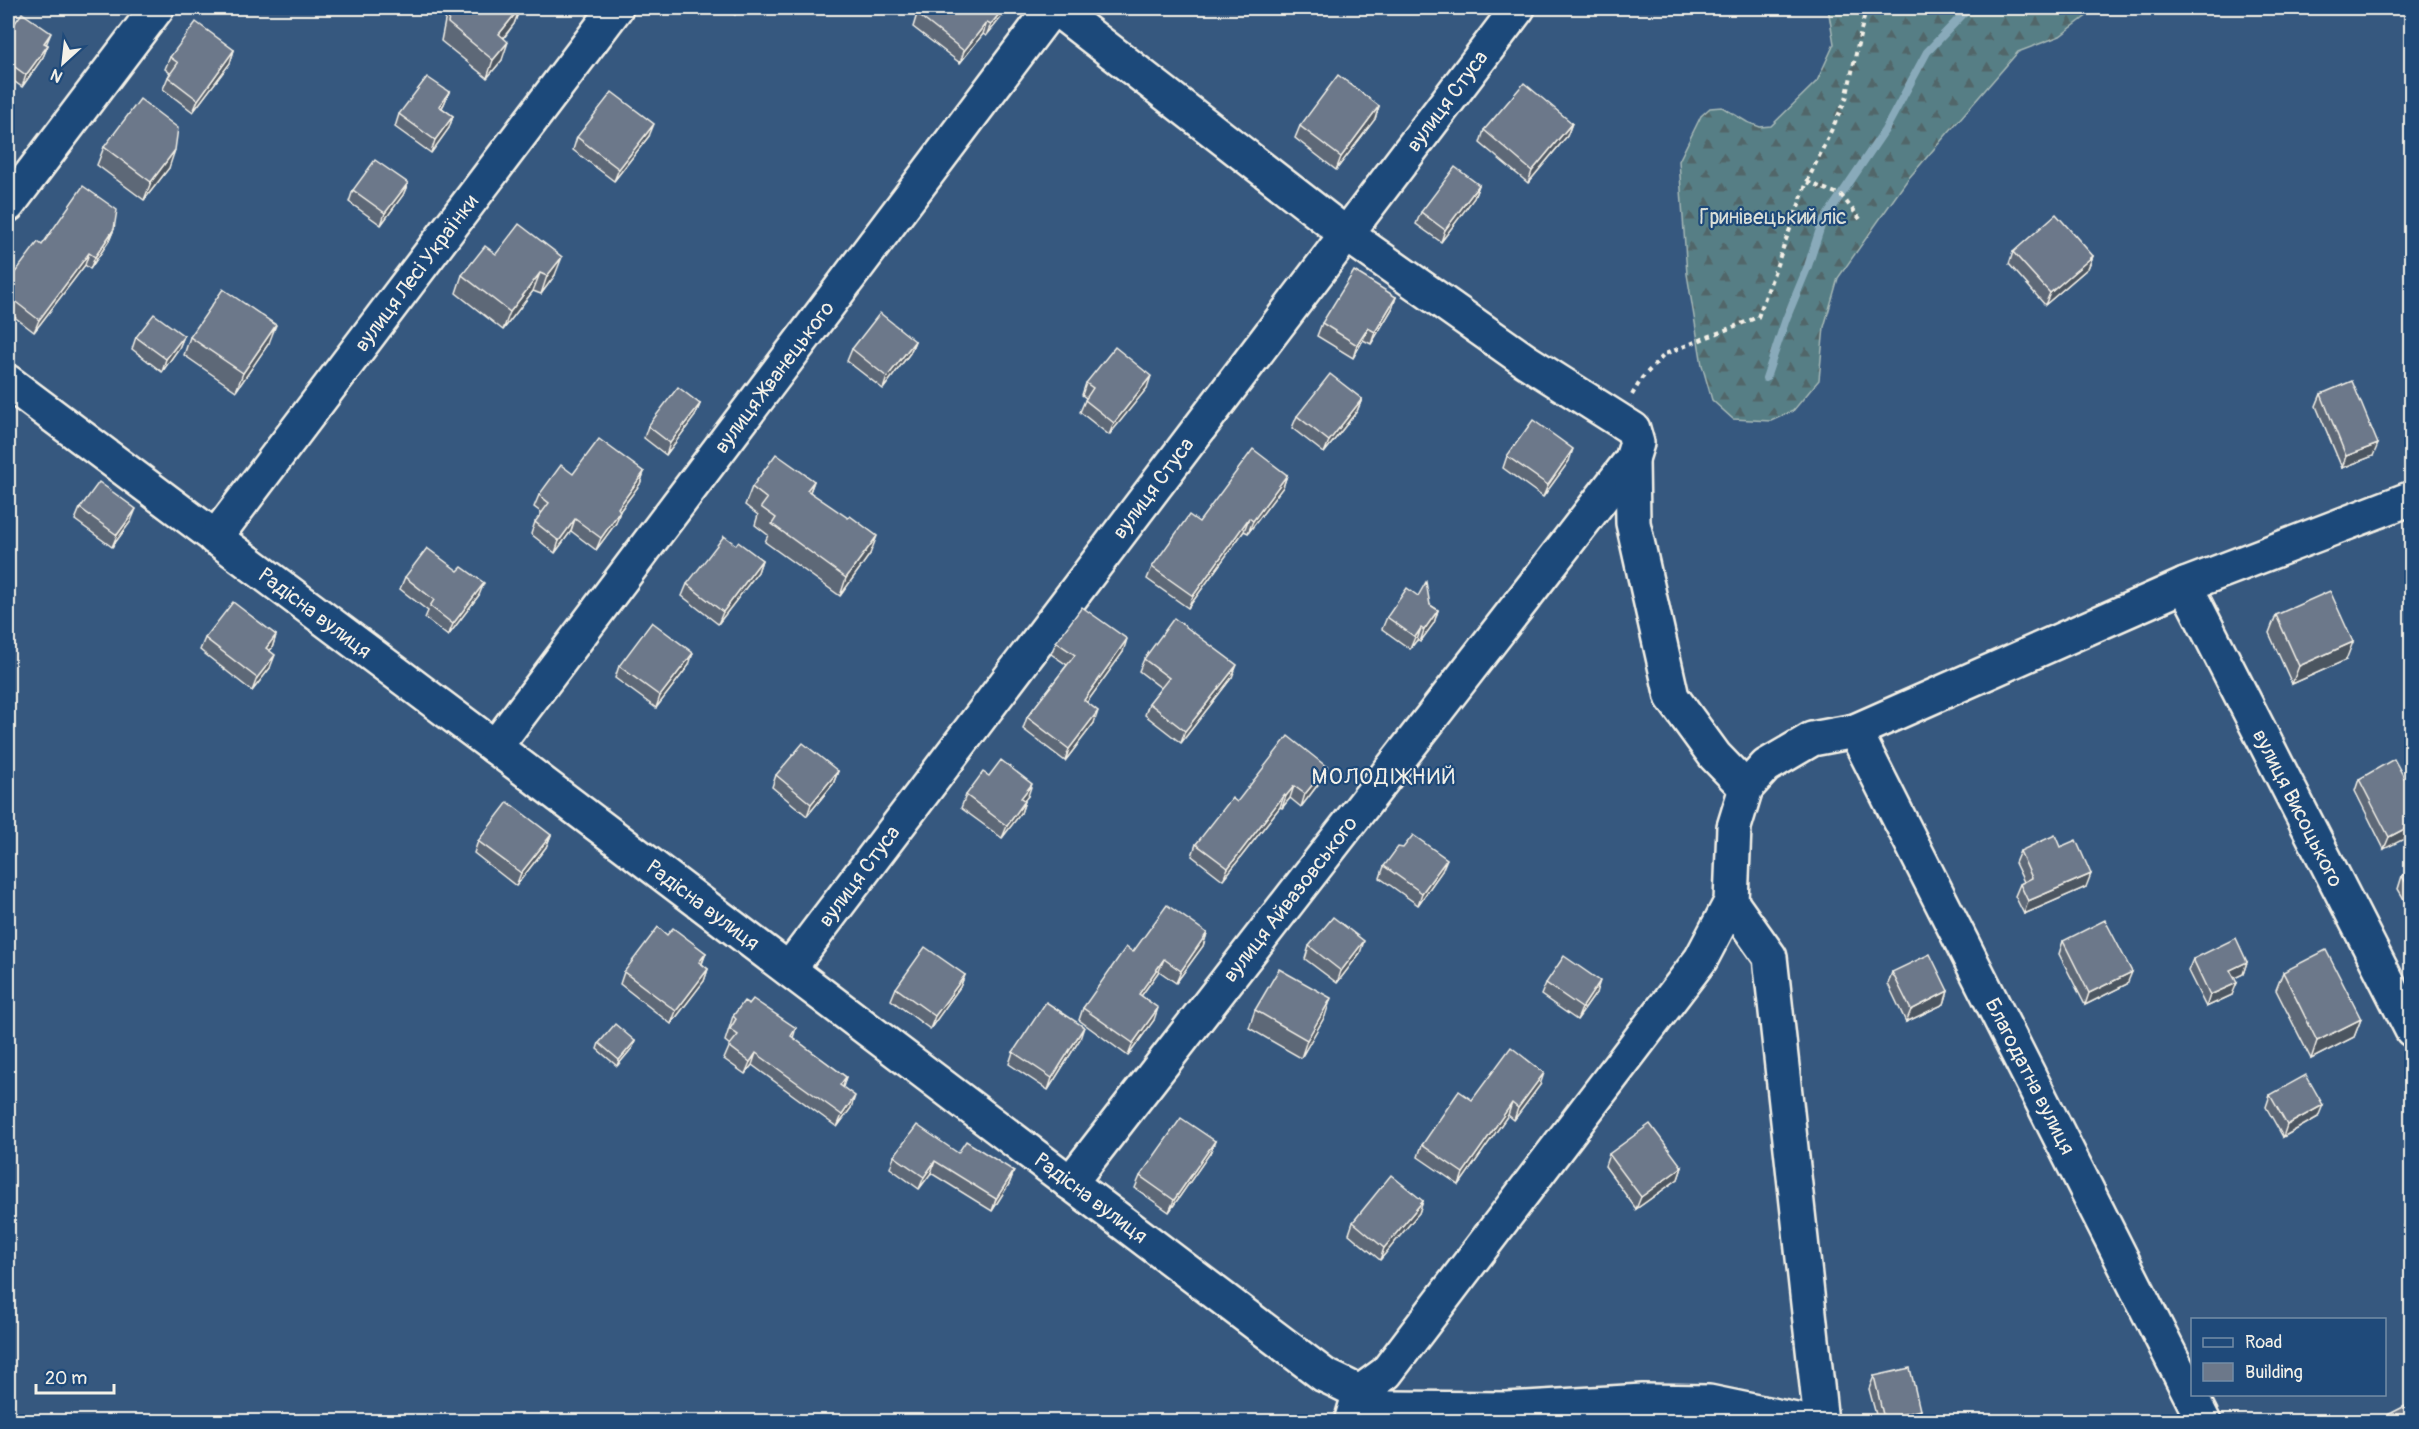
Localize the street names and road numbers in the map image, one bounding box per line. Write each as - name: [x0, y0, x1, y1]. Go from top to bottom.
- street label: вулиця Стуса: [1400, 45, 1494, 157]
- street label: вулиця Лесі Українки: [348, 189, 484, 357]
- street label: вулиця Жванецького: [708, 296, 841, 459]
- street label: вулиця Стуса: [1106, 432, 1200, 544]
- street label: Радісна вулиця: [253, 562, 377, 665]
- street label: вулиця Висоцького: [2246, 725, 2349, 892]
- street label: вулиця Айвазовського: [1217, 811, 1364, 988]
- street label: вулиця Стуса: [812, 820, 906, 932]
- street label: Радісна вулиця: [641, 854, 765, 957]
- street label: Благодатна вулиця: [1978, 993, 2081, 1159]
- street label: Радісна вулиця: [1029, 1147, 1153, 1250]

